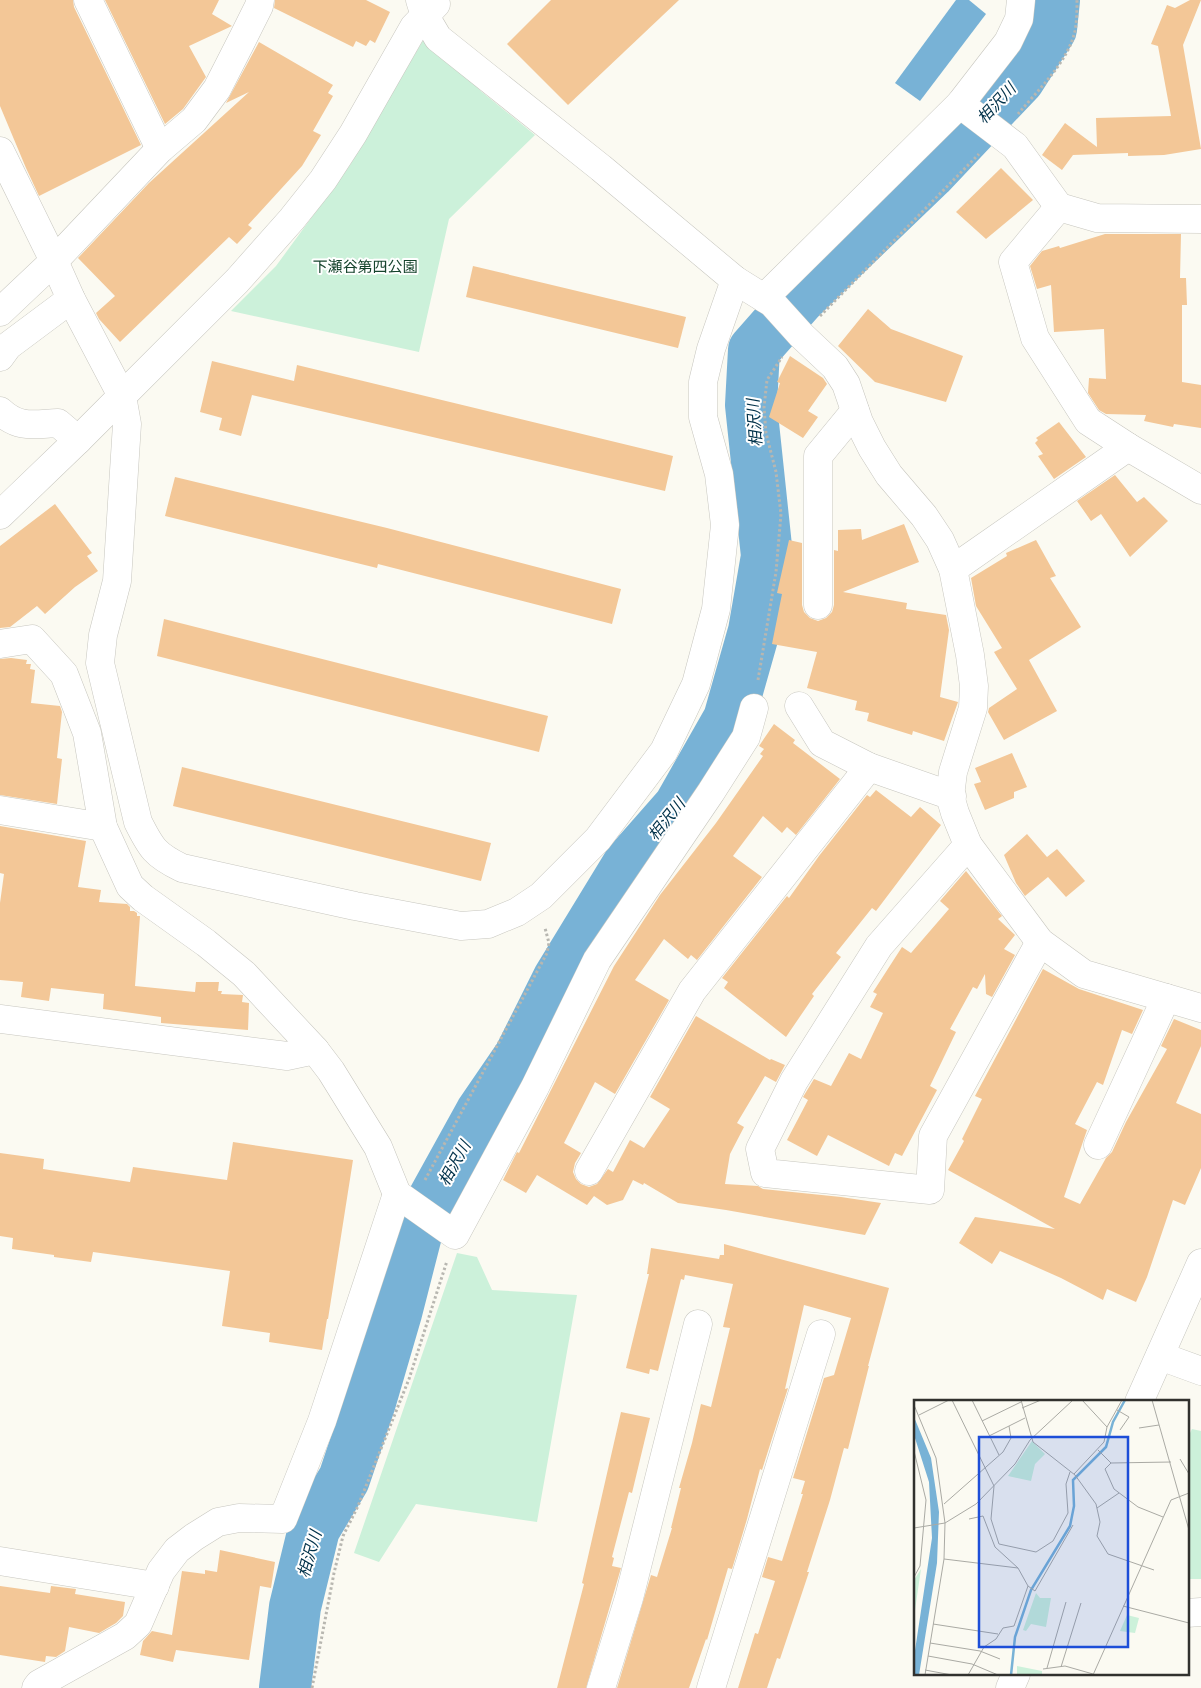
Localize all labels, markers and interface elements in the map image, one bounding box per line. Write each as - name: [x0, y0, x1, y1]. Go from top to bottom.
- water label: 相沢川: [972, 77, 1021, 127]
- park label: 下瀬谷第四公園: [312, 257, 418, 276]
- water label: 相沢川: [742, 396, 766, 448]
- water label: 相沢川: [643, 793, 690, 844]
- water label: 相沢川: [434, 1135, 475, 1189]
- inset map: [914, 1400, 1188, 1676]
- water label: 相沢川: [293, 1526, 326, 1580]

